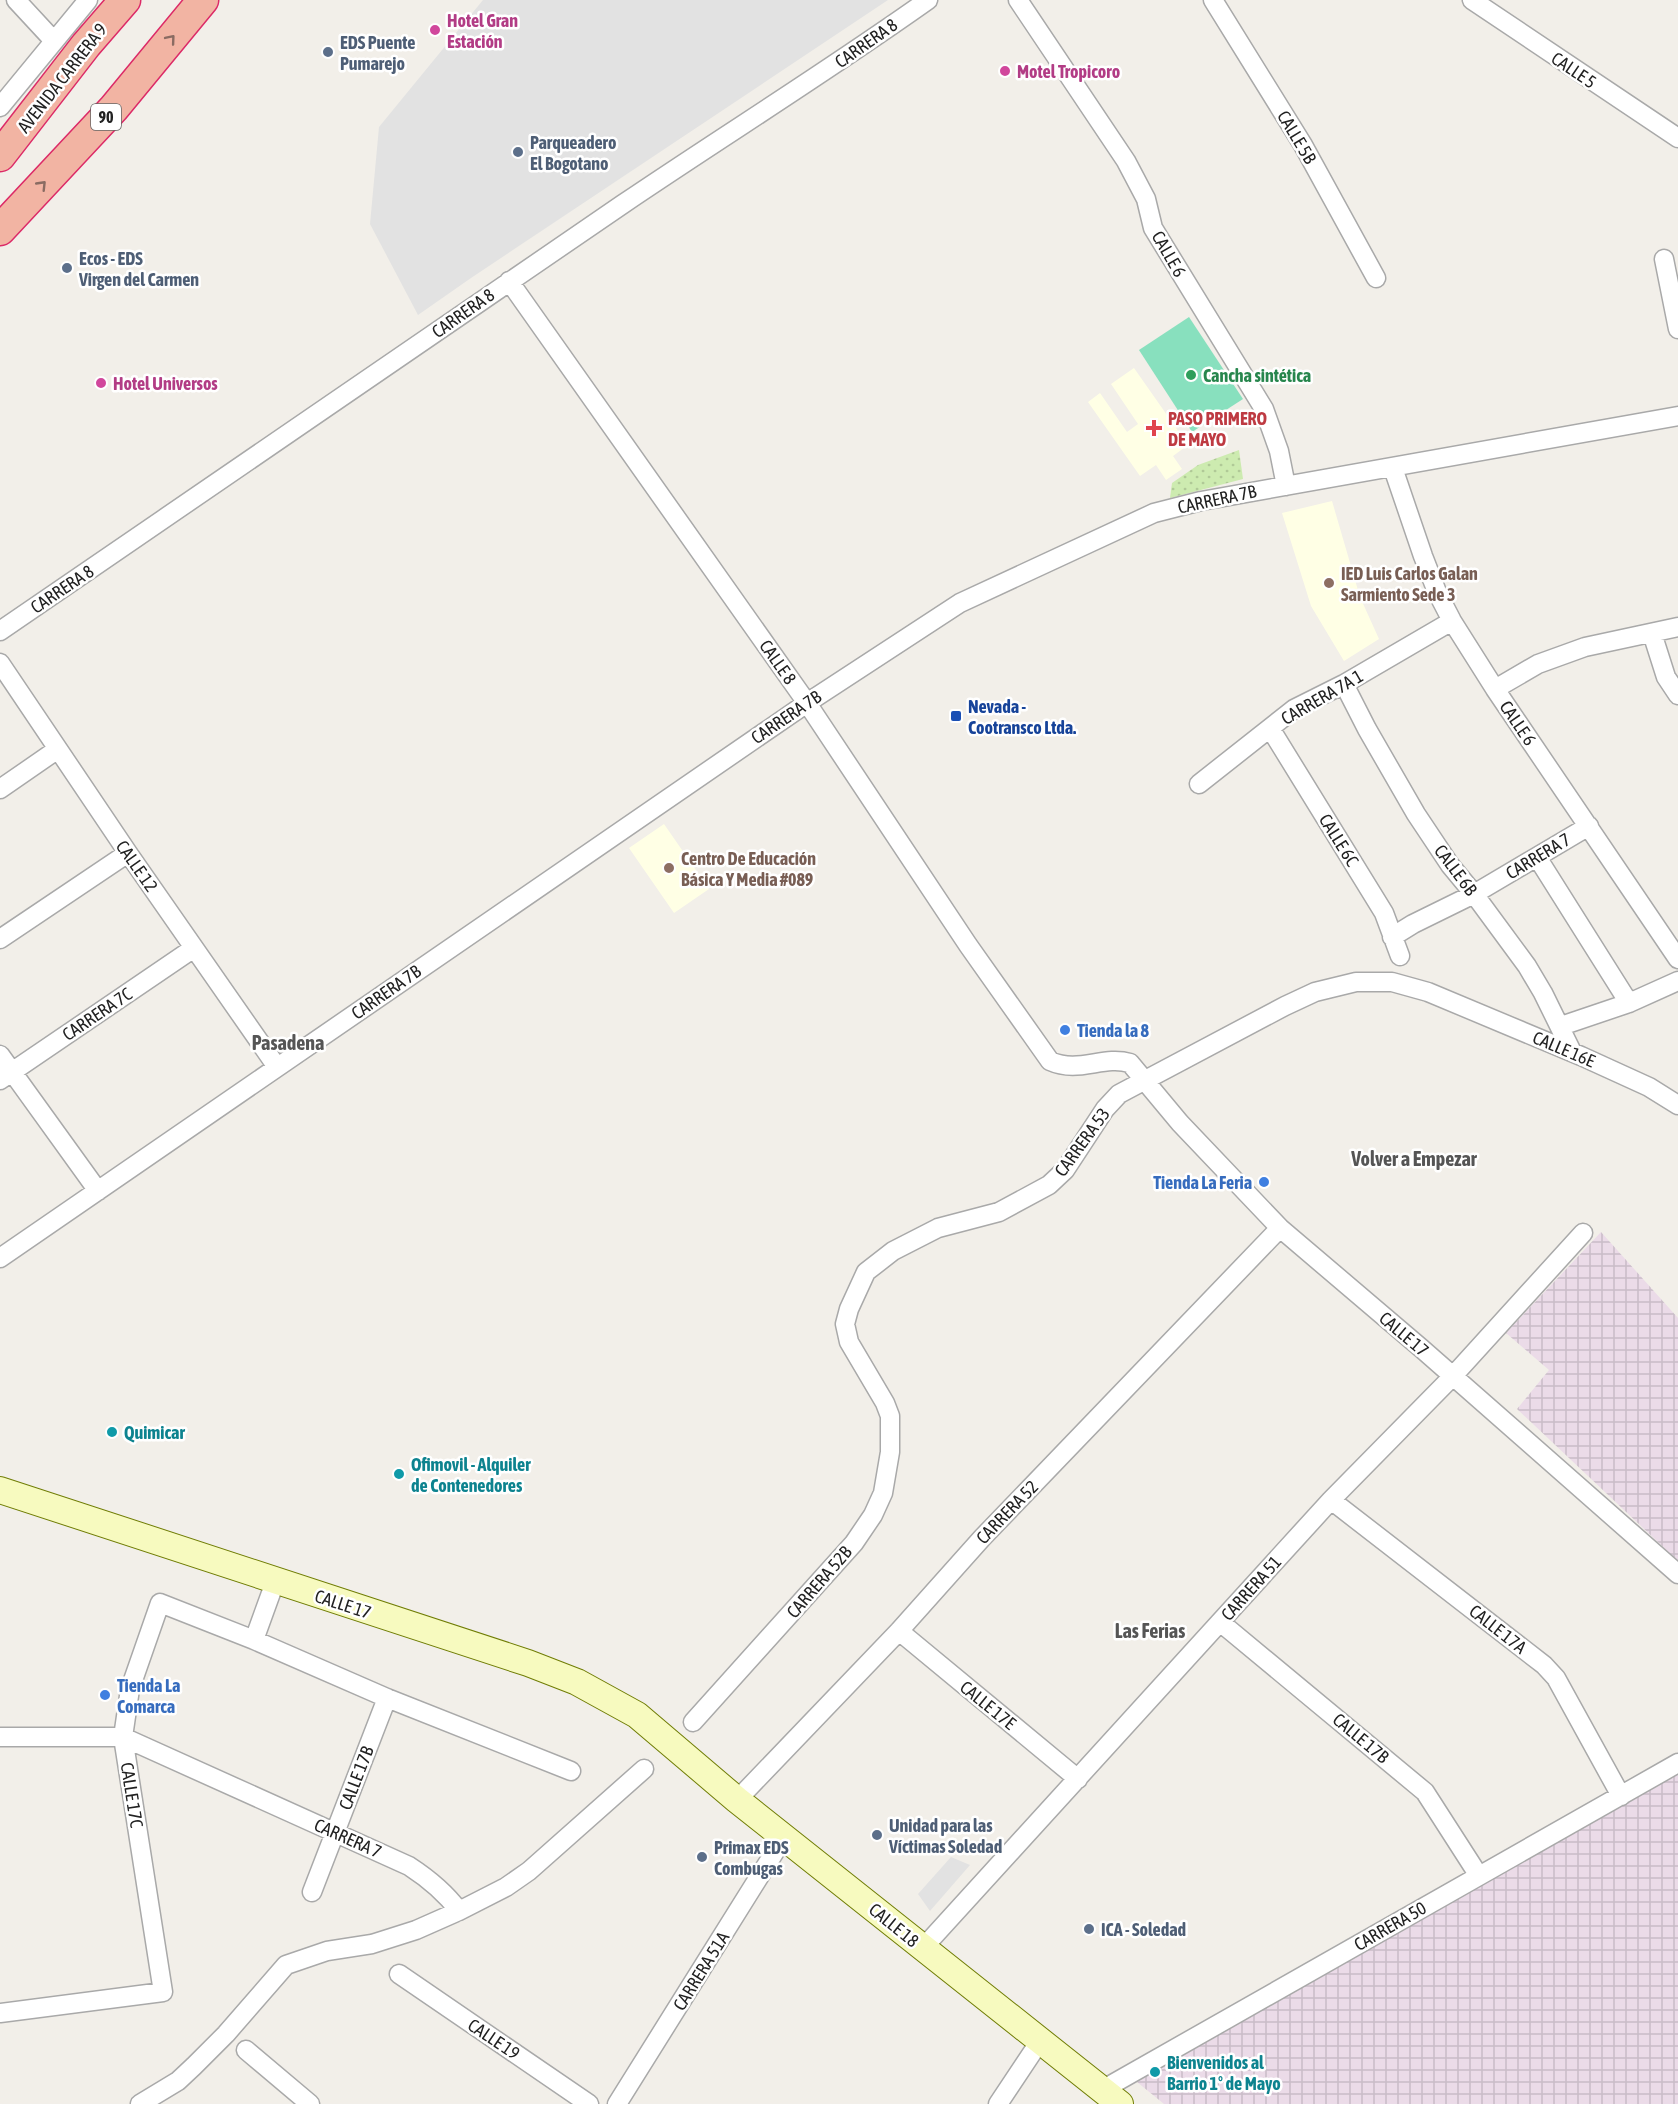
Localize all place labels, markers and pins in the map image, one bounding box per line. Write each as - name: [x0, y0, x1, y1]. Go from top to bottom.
- place label: Hotel Gran Estación: [447, 10, 518, 52]
- marker: Hotel Gran Estación: [428, 23, 442, 37]
- place label: EDS Puente Pumarejo: [340, 32, 415, 74]
- marker: EDS Puente Pumarejo: [321, 45, 335, 59]
- place label: Motel Tropicoro: [1017, 61, 1120, 82]
- marker: Motel Tropicoro: [998, 64, 1012, 78]
- place label: Parqueadero El Bogotano: [530, 132, 616, 174]
- marker: Parqueadero El Bogotano: [511, 145, 525, 159]
- place label: Ecos - EDS Virgen del Carmen: [78, 248, 199, 290]
- marker: Ecos - EDS Virgen del Carmen: [60, 261, 74, 275]
- place label: Cancha sintética: [1203, 365, 1311, 386]
- marker: Cancha sintética: [1184, 368, 1198, 382]
- place label: Hotel Universos: [113, 373, 218, 394]
- marker: Hotel Universos: [94, 376, 108, 390]
- place label: PASO PRIMERO DE MAYO: [1168, 408, 1267, 450]
- marker: PASO PRIMERO DE MAYO: [1145, 419, 1163, 437]
- place label: IED Luis Carlos Galan Sarmiento Sede 3: [1341, 563, 1478, 605]
- marker: IED Luis Carlos Galan Sarmiento Sede 3: [1322, 576, 1336, 590]
- place label: Nevada - Cootransco Ltda.: [968, 696, 1076, 738]
- marker: Nevada - Cootransco Ltda.: [949, 709, 963, 723]
- place label: Centro De Educación Básica Y Media #089: [681, 848, 816, 890]
- marker: Centro De Educación Básica Y Media #089: [662, 861, 676, 875]
- place label: Tienda la 8: [1077, 1020, 1150, 1041]
- marker: Tienda la 8: [1058, 1023, 1072, 1037]
- place label: Tienda La Feria: [1153, 1172, 1252, 1193]
- marker: Tienda La Feria: [1257, 1175, 1271, 1189]
- place label: Quimicar: [124, 1422, 185, 1443]
- marker: Quimicar: [105, 1425, 119, 1439]
- place label: Ofimovil - Alquiler de Contenedores: [411, 1454, 531, 1496]
- marker: Ofimovil - Alquiler de Contenedores: [392, 1467, 406, 1481]
- place label: Tienda La Comarca: [117, 1675, 180, 1717]
- marker: Tienda La Comarca: [98, 1688, 112, 1702]
- place label: Unidad para las Víctimas Soledad: [888, 1815, 1002, 1857]
- marker: Unidad para las Víctimas Soledad: [870, 1828, 884, 1842]
- place label: Primax EDS Combugas: [714, 1837, 789, 1879]
- marker: Primax EDS Combugas: [695, 1850, 709, 1864]
- place label: ICA - Soledad: [1101, 1919, 1186, 1940]
- marker: ICA - Soledad: [1082, 1922, 1096, 1936]
- place label: Bienvenidos al Barrio 1° de Mayo: [1167, 2052, 1281, 2094]
- marker: Bienvenidos al Barrio 1° de Mayo: [1148, 2065, 1162, 2079]

